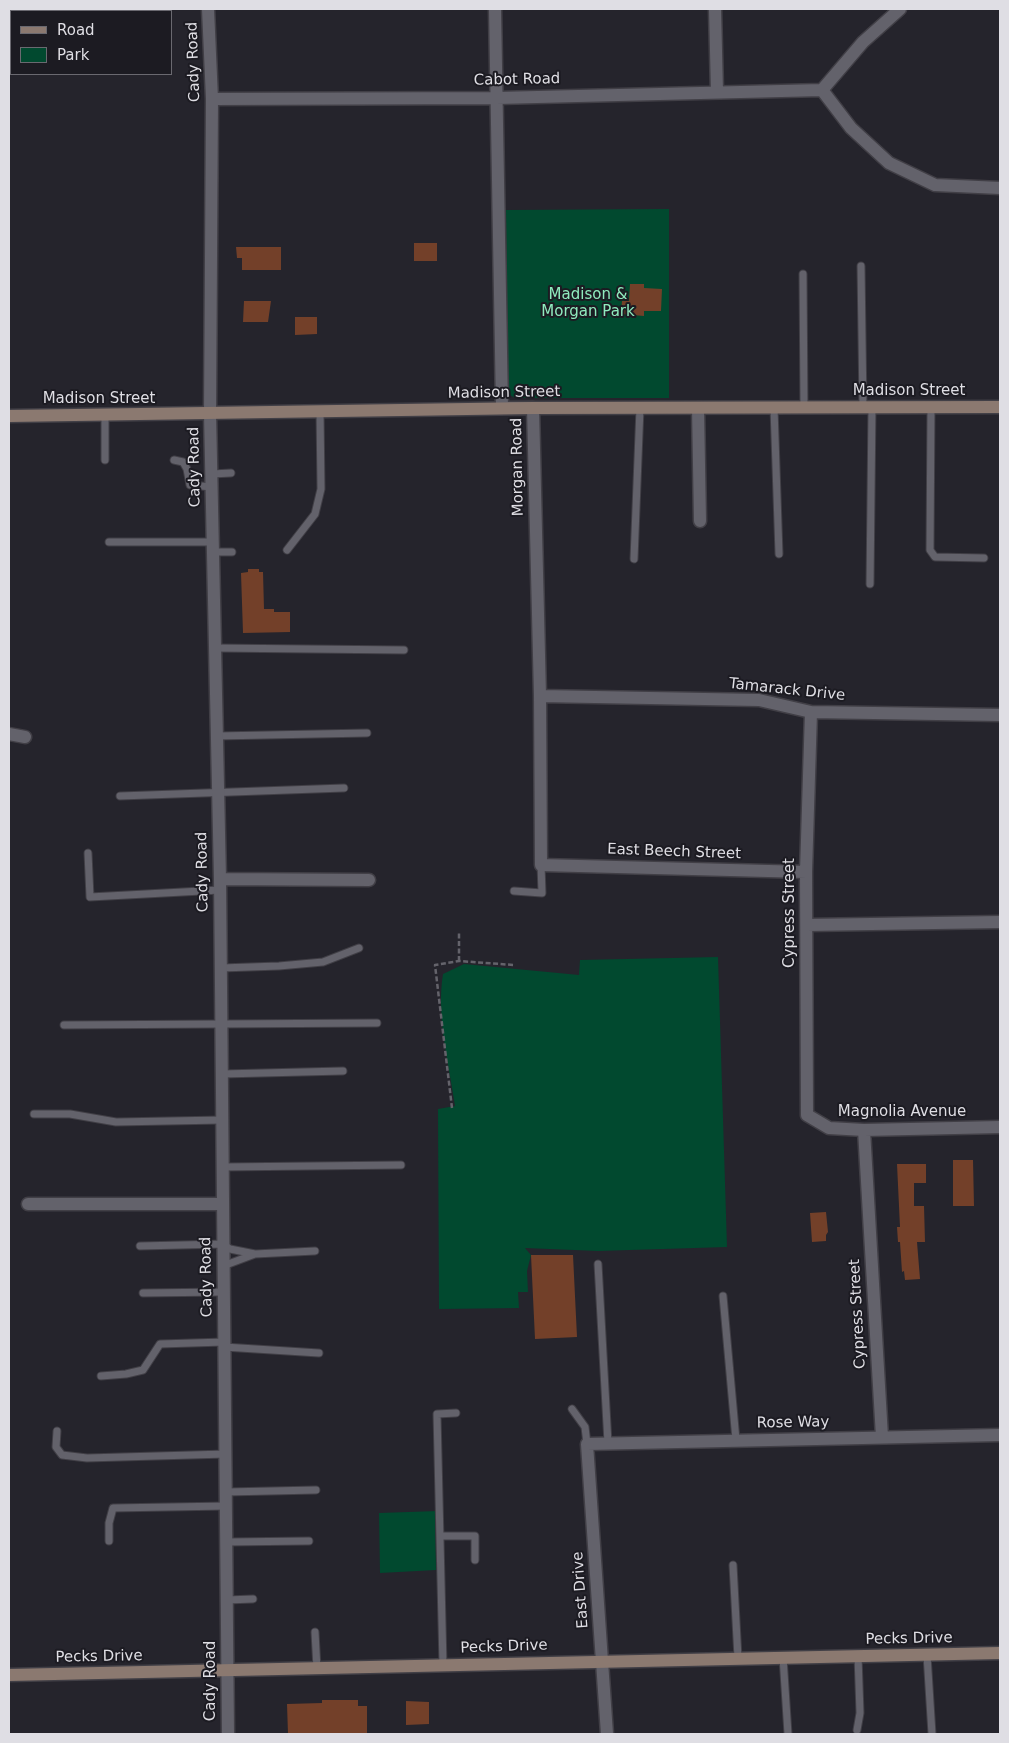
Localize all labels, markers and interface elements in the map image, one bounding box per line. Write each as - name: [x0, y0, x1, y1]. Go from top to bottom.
- legend: [10, 10, 172, 75]
- text: Road: [57, 21, 95, 39]
- street label: Cady Road: [184, 21, 204, 103]
- text: Park: [57, 46, 89, 64]
- street label: Cabot Road: [474, 70, 560, 90]
- park label: Madison & Morgan Park: [541, 286, 635, 321]
- street label: Madison Street: [853, 382, 965, 400]
- street label: Madison Street: [448, 383, 560, 403]
- street label: Madison Street: [43, 390, 155, 408]
- street label: Morgan Road: [508, 418, 528, 516]
- street label: Cady Road: [185, 427, 205, 507]
- street label: Tamarack Drive: [728, 675, 846, 705]
- street label: Cady Road: [193, 832, 213, 912]
- street label: East Beech Street: [607, 841, 741, 863]
- street label: Cypress Street: [781, 858, 799, 968]
- street label: Magnolia Avenue: [838, 1103, 966, 1121]
- street label: Cady Road: [197, 1237, 217, 1317]
- street label: Cypress Street: [846, 1259, 870, 1369]
- street label: Rose Way: [757, 1413, 829, 1433]
- street label: East Drive: [569, 1551, 593, 1629]
- street label: Pecks Drive: [865, 1629, 953, 1649]
- street label: Pecks Drive: [460, 1636, 548, 1658]
- street label: Cady Road: [202, 1641, 220, 1721]
- street label: Pecks Drive: [55, 1647, 143, 1667]

